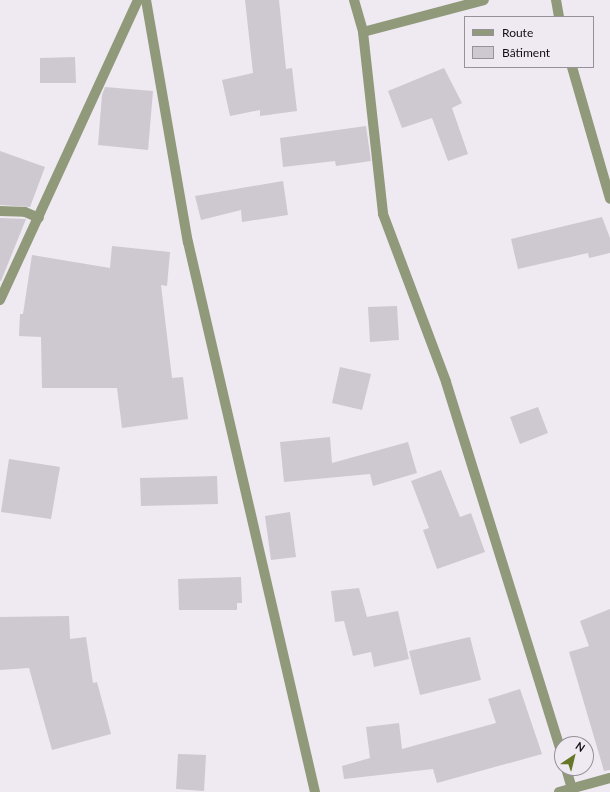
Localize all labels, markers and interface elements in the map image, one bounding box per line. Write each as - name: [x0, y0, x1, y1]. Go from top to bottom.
- legend: [464, 16, 594, 68]
- text: Route: [502, 25, 533, 40]
- text: Bâtiment: [502, 45, 550, 60]
- north arrow: [554, 736, 594, 776]
- text: N: [573, 739, 588, 754]

